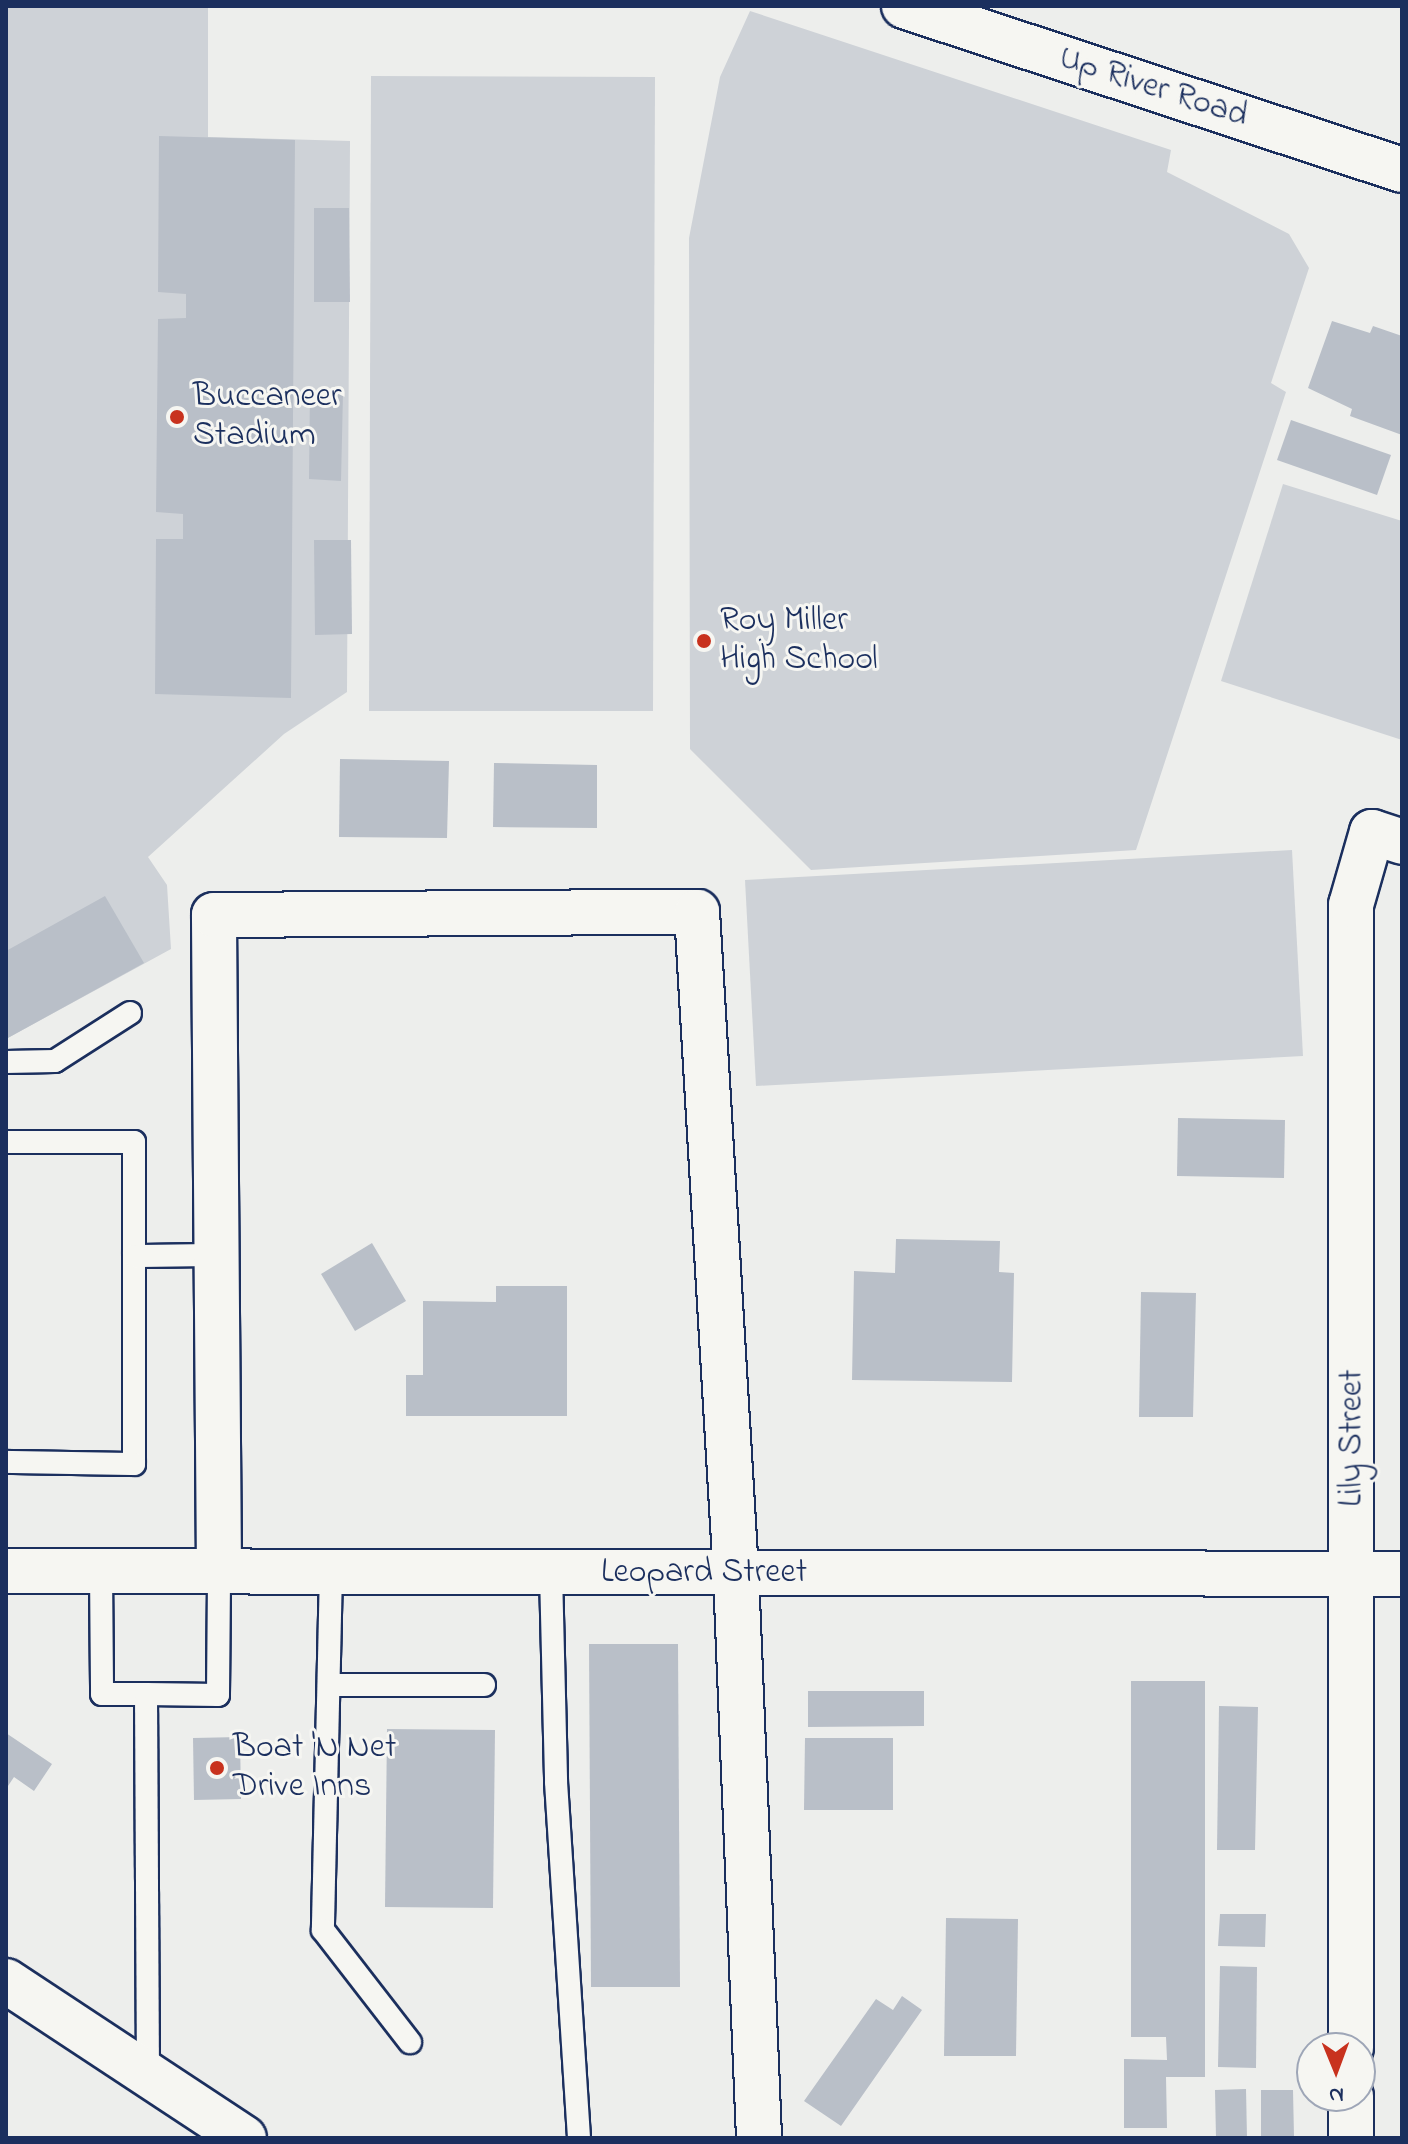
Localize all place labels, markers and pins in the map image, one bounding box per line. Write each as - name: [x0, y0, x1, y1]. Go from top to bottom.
- place label: Buccaneer Stadium: [193, 377, 342, 456]
- marker: Buccaneer Stadium: [168, 408, 186, 426]
- place label: Roy Miller High School: [720, 601, 878, 680]
- marker: Roy Miller High School: [695, 632, 713, 650]
- place label: Boat 'N Net Drive Inns: [233, 1728, 396, 1808]
- marker: Boat 'N Net Drive Inns: [208, 1759, 226, 1777]

